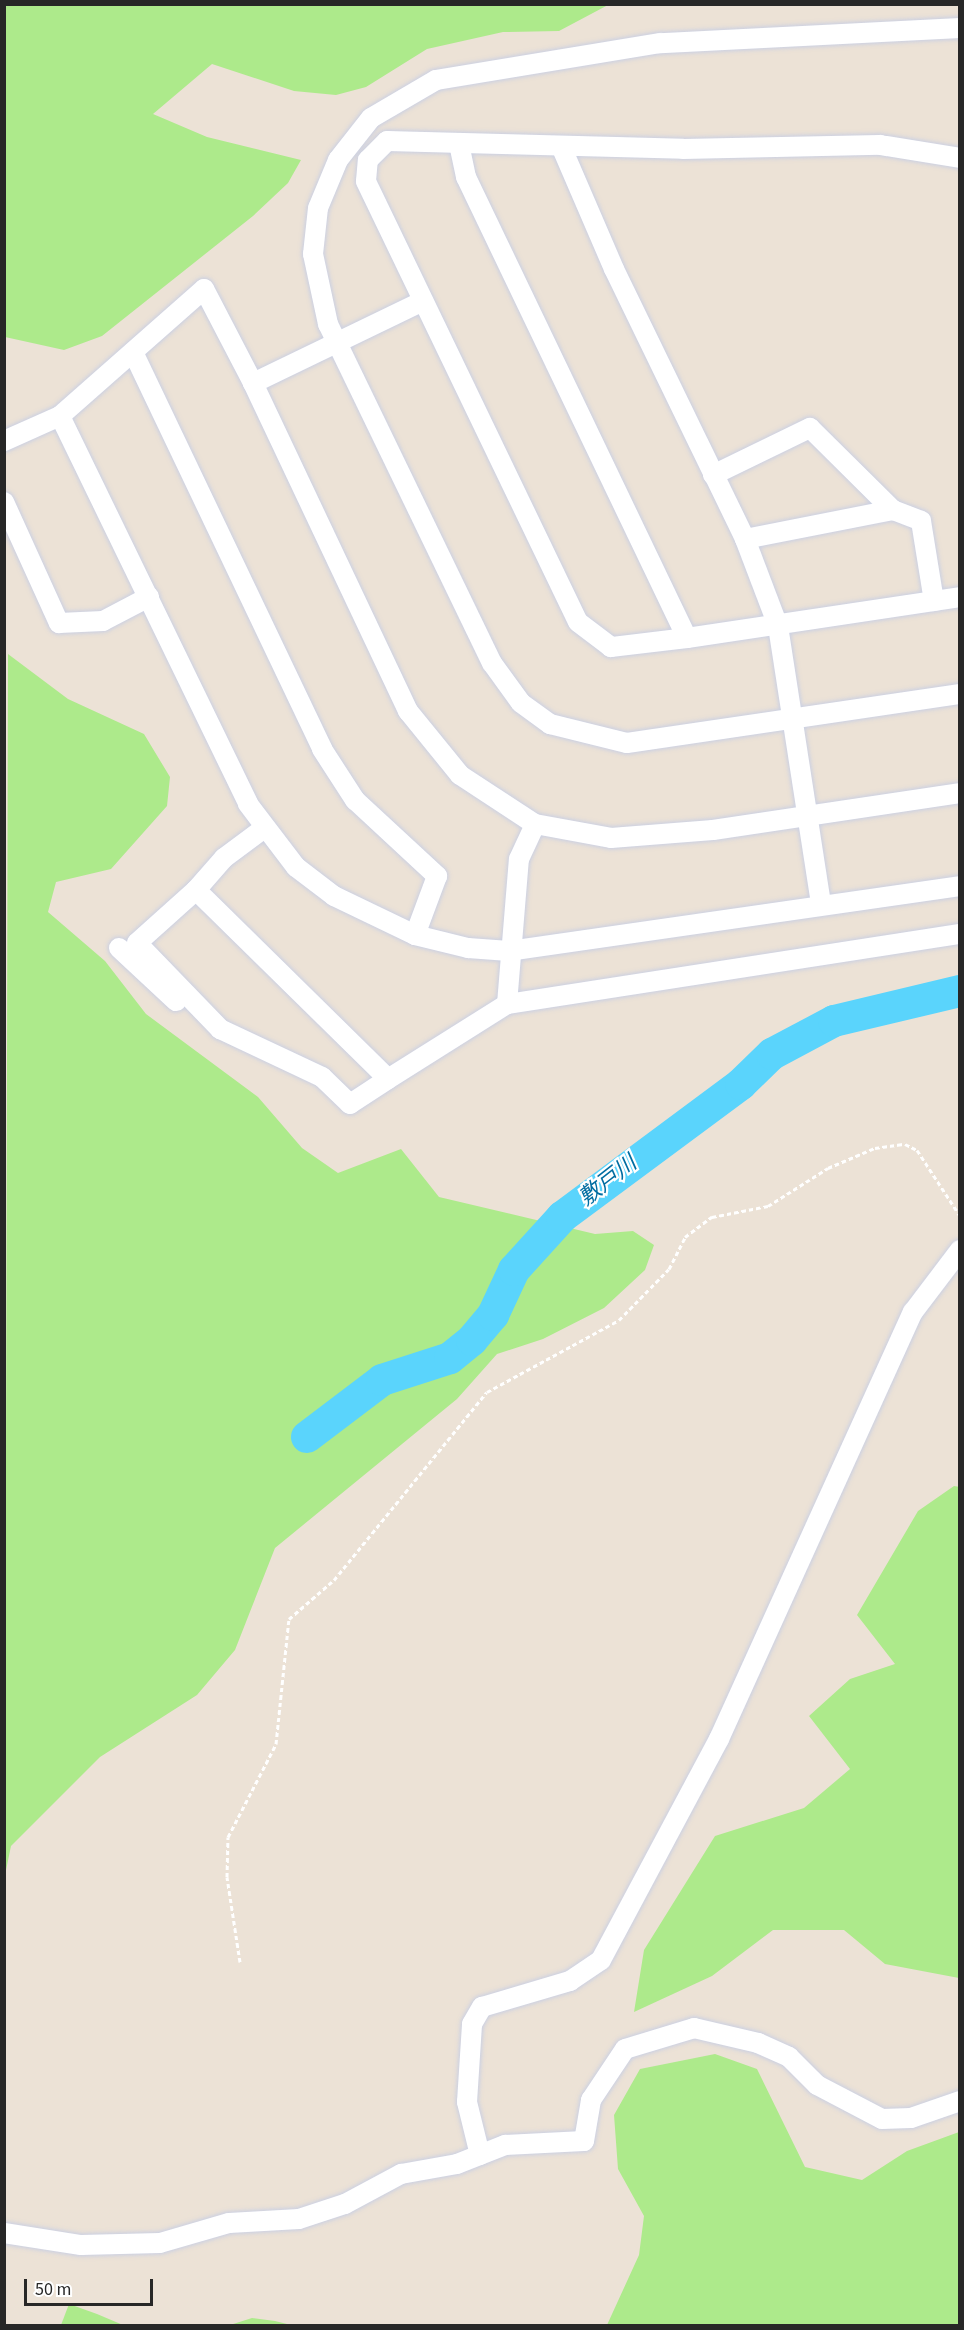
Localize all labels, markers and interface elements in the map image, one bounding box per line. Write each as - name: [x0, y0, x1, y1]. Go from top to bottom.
- water label: 敷戸川: [574, 1150, 642, 1212]
- scale bar: [27, 2267, 156, 2305]
- text: 50 m: [35, 2277, 71, 2302]

